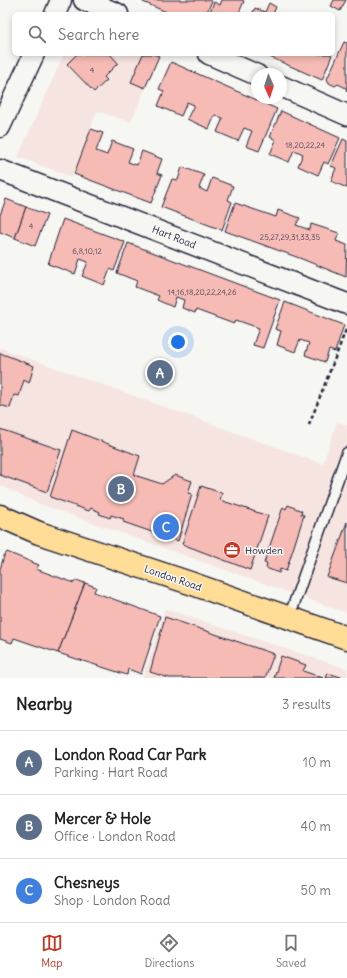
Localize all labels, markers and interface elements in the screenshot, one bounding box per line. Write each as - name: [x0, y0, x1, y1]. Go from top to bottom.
- search box: [12, 12, 335, 56]
- icon: search: [26, 23, 48, 45]
- text: Search here: [58, 25, 139, 44]
- house number: 4: [90, 65, 95, 75]
- north arrow: [251, 68, 287, 104]
- house number: 18,20,22,24: [285, 140, 325, 150]
- house number: 4: [29, 221, 34, 231]
- street label: Hart Road: [150, 223, 198, 251]
- house number: 25,27,29,31,33,35: [260, 232, 321, 242]
- house number: 6,8,10,12: [72, 246, 102, 256]
- house number: 14,16,18,20,22,24,26: [167, 287, 237, 297]
- your location: [168, 332, 188, 352]
- pin: A: [147, 358, 173, 388]
- pin: B: [108, 474, 134, 504]
- pin: C: [153, 512, 179, 542]
- office icon: Howden: [222, 540, 242, 560]
- place label: Howden: [245, 544, 283, 557]
- street label: London Road: [143, 562, 204, 594]
- text: Nearby: [16, 693, 72, 715]
- text: 3 results: [282, 696, 331, 713]
- text: London Road Car Park: [54, 745, 206, 764]
- text: A: [25, 754, 33, 771]
- text: 10 m: [303, 754, 331, 771]
- text: Parking · Hart Road: [54, 764, 168, 781]
- text: Mercer & Hole: [54, 809, 151, 828]
- text: B: [25, 818, 33, 835]
- text: 40 m: [300, 818, 331, 835]
- text: Office · London Road: [54, 828, 176, 845]
- text: Chesneys: [54, 873, 120, 892]
- text: C: [25, 882, 33, 899]
- text: 50 m: [300, 882, 331, 899]
- text: Shop · London Road: [54, 892, 170, 909]
- tab: Map: [41, 932, 63, 970]
- tab: Directions: [145, 932, 194, 970]
- tab: Saved: [276, 932, 306, 970]

